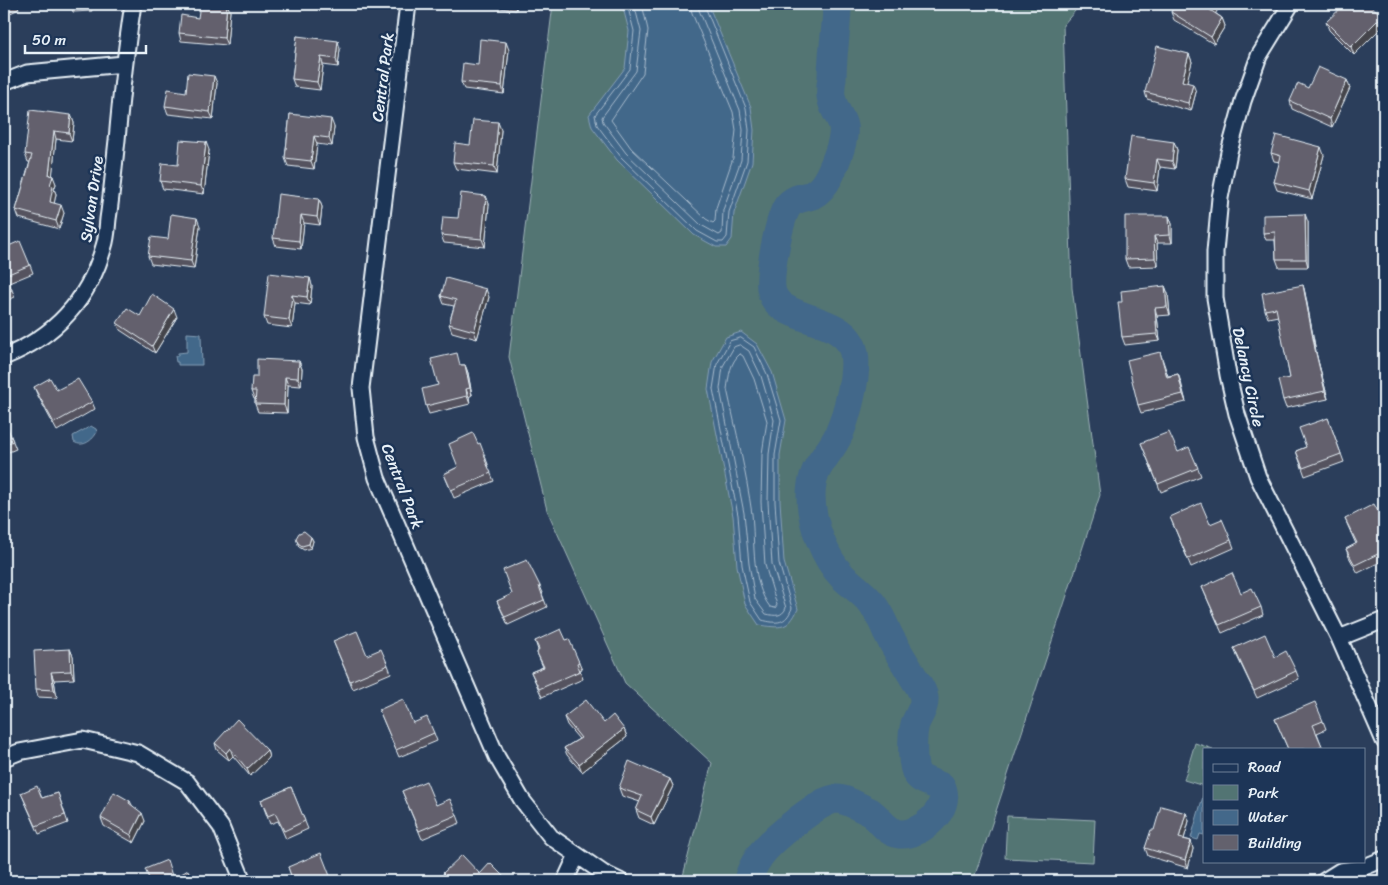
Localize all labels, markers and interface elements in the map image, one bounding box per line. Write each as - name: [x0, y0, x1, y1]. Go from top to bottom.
- scale bar: [25, 22, 146, 54]
- text: 50 m: [32, 27, 67, 53]
- street label: Central Park: [363, 31, 402, 123]
- street label: Sylvan Drive: [71, 154, 112, 244]
- street label: Delancy Circle: [1224, 325, 1273, 430]
- street label: Central Park: [373, 439, 432, 533]
- legend: [1203, 748, 1366, 862]
- text: Road: [1248, 754, 1281, 780]
- text: Park: [1248, 780, 1279, 806]
- text: Water: [1248, 804, 1288, 830]
- text: Building: [1248, 830, 1302, 856]

